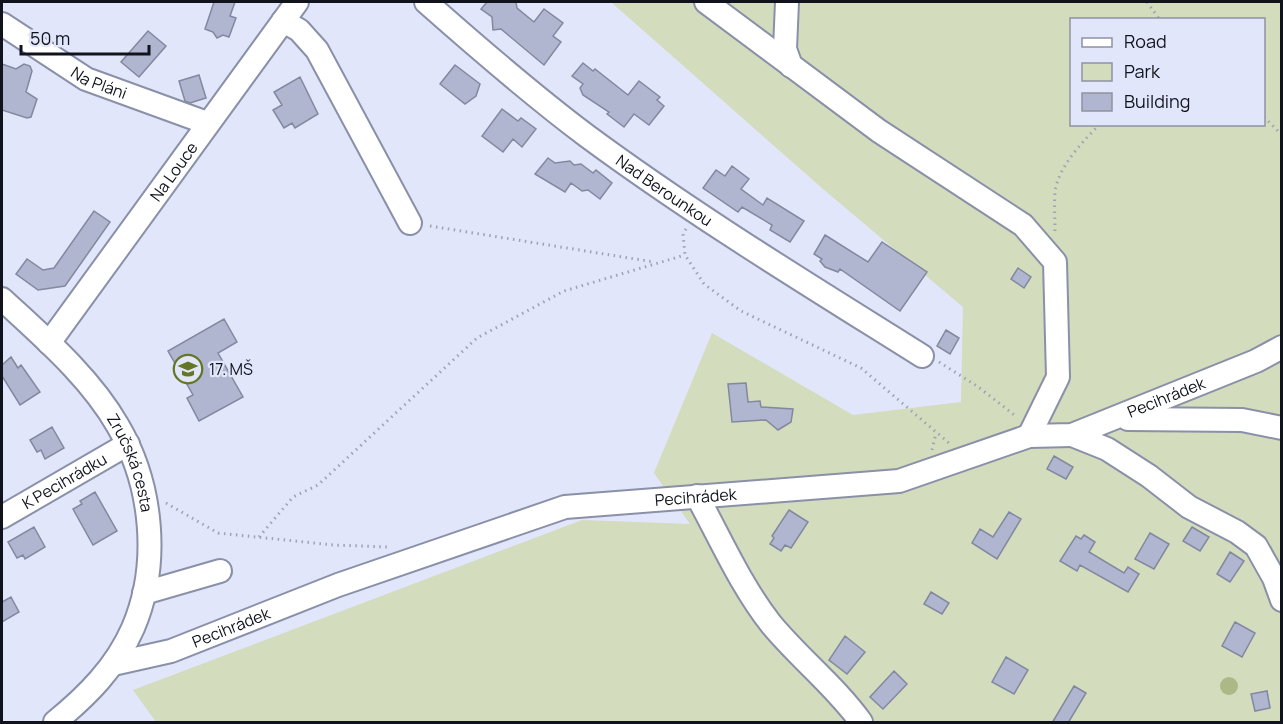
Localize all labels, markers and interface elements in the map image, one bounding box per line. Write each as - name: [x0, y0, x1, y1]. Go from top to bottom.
- scale bar: [21, 18, 148, 56]
- legend: [1070, 18, 1265, 126]
- text: 50 m: [30, 26, 70, 50]
- text: Road: [1124, 29, 1167, 53]
- text: Park: [1124, 59, 1161, 83]
- street label: Na Pláni: [67, 61, 130, 104]
- text: Building: [1124, 89, 1190, 113]
- street label: Na Louce: [145, 138, 203, 206]
- street label: Nad Berounkou: [612, 149, 717, 231]
- school or university icon: 17. MŠ: [172, 353, 204, 385]
- place label: 17. MŠ: [209, 358, 253, 380]
- street label: Pecihrádek: [1124, 371, 1209, 423]
- street label: Zručská cesta: [102, 409, 158, 514]
- street label: K Pecihrádku: [18, 448, 111, 514]
- street label: Pecihrádek: [654, 483, 738, 511]
- street label: Pecihrádek: [189, 602, 274, 653]

